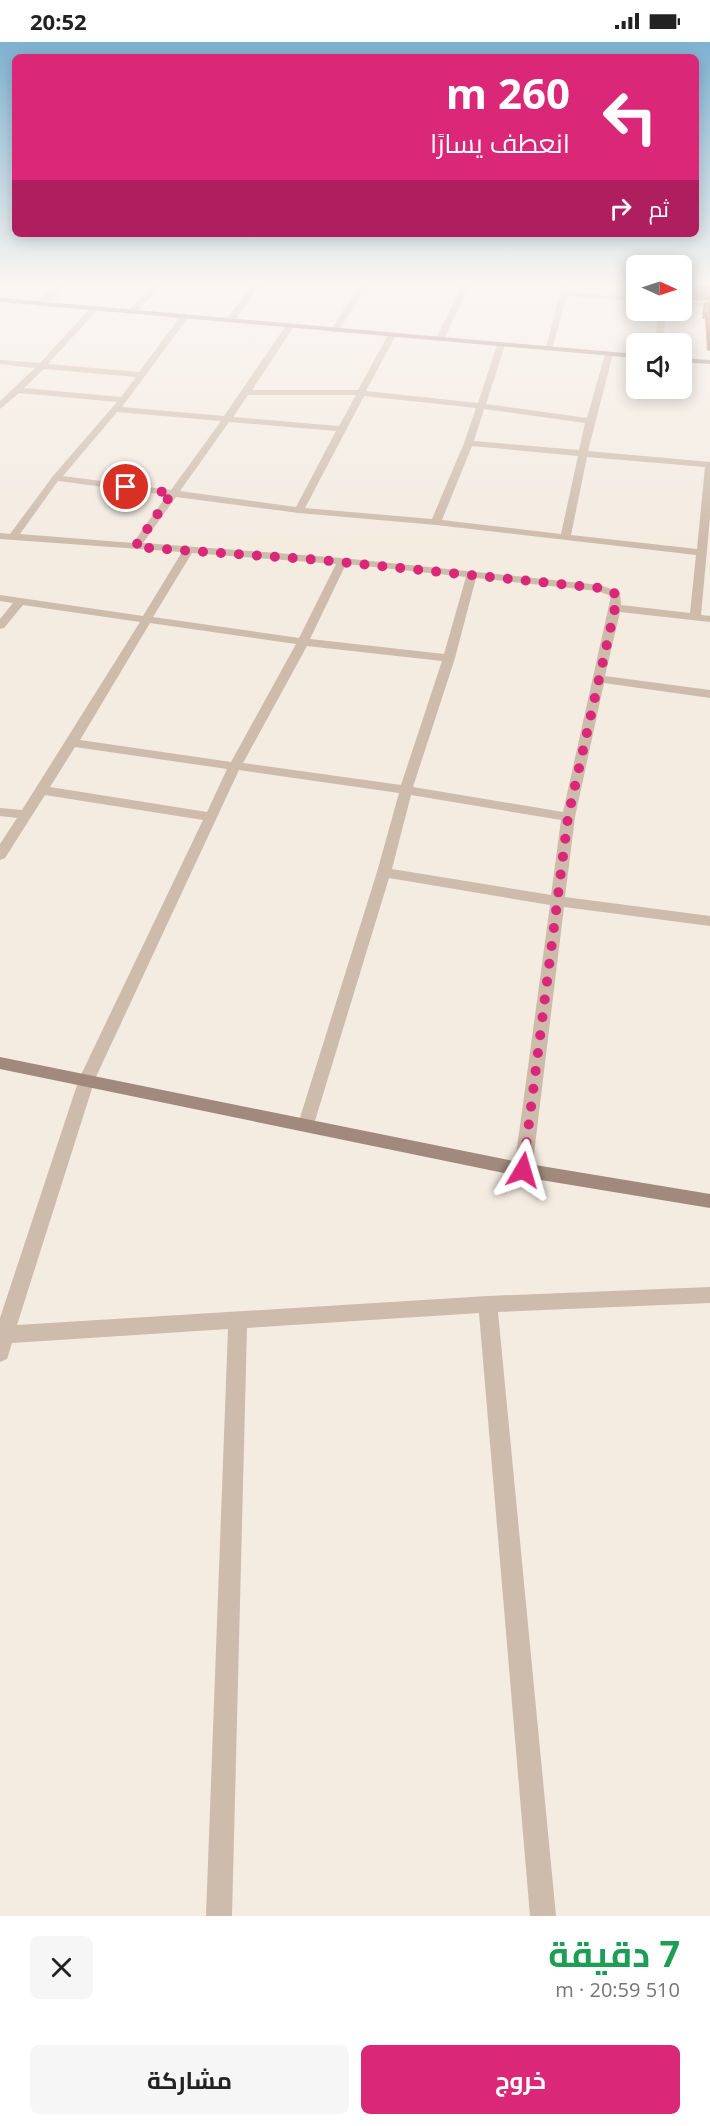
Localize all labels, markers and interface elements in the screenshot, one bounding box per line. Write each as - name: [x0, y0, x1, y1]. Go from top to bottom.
- text: 20:52: [30, 6, 87, 36]
- text: 260 m: [446, 64, 570, 121]
- icon: left: [591, 78, 669, 156]
- text: انعطف يسارًا: [430, 124, 570, 161]
- icon: right: [604, 192, 637, 225]
- text: ثم: [649, 193, 669, 223]
- north arrow: [626, 255, 692, 321]
- map controls: [626, 255, 692, 399]
- button: sound: [626, 333, 692, 399]
- pin: [100, 461, 151, 512]
- icon: arrive: [109, 470, 142, 503]
- position arrow: [491, 1138, 555, 1202]
- text: 7 دقيقة: [548, 1929, 680, 1978]
- button: close: [30, 1936, 93, 1999]
- text: 510 m · 20:59: [555, 1976, 680, 2003]
- button: مشاركة: [30, 2045, 349, 2114]
- button: خروج: [361, 2045, 680, 2114]

